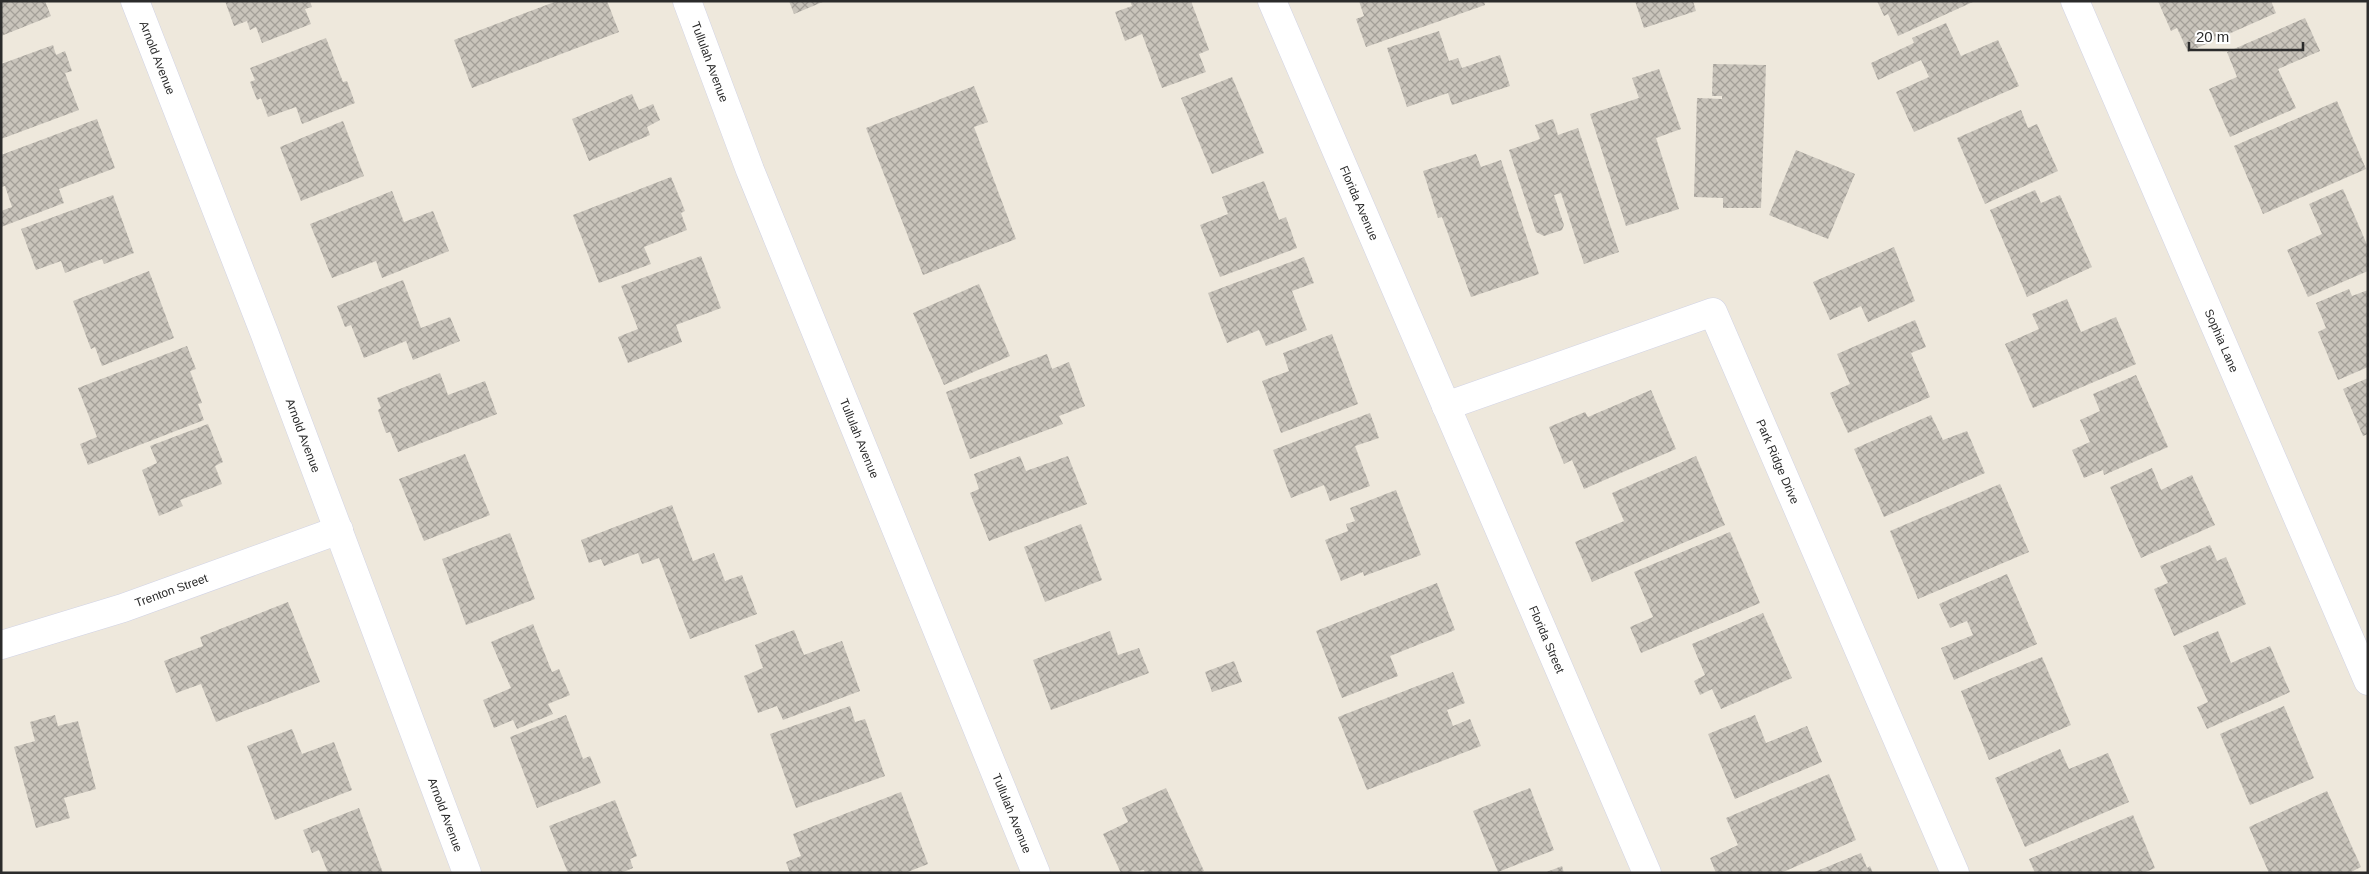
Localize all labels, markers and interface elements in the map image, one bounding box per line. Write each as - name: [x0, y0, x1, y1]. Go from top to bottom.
- street label: Arnold Avenue: [136, 19, 178, 97]
- street label: Tullulah Avenue: [688, 20, 731, 104]
- scale bar: [2189, 20, 2303, 52]
- text: 20 m: [2196, 28, 2229, 45]
- street label: Florida Avenue: [1337, 164, 1381, 243]
- street label: Sophia Lane: [2202, 307, 2241, 375]
- street label: Tullulah Avenue: [837, 396, 882, 481]
- street label: Arnold Avenue: [283, 397, 323, 475]
- street label: Park Ridge Drive: [1753, 417, 1802, 506]
- street label: Trenton Street: [133, 571, 210, 610]
- street label: Florida Street: [1526, 604, 1568, 676]
- street label: Tullulah Avenue: [989, 771, 1034, 856]
- street label: Arnold Avenue: [425, 776, 466, 854]

